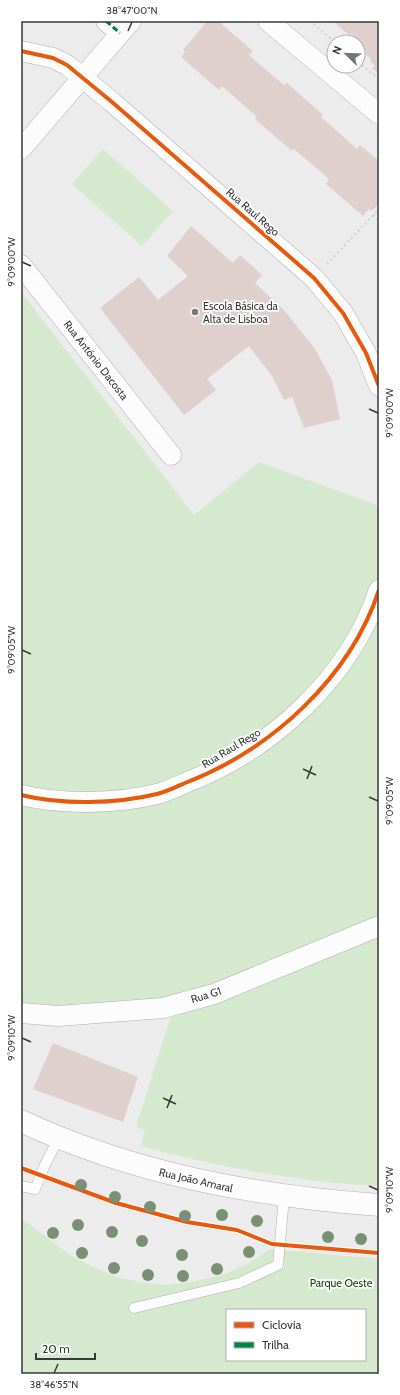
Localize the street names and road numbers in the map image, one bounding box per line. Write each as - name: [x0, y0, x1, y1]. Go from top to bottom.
- street label: Rua Raul Rego: [223, 185, 283, 239]
- street label: Rua António Dacosta: [61, 317, 132, 403]
- street label: Rua Raul Rego: [199, 725, 263, 771]
- street label: Rua G1: [189, 984, 223, 1006]
- street label: Rua João Amaral: [158, 1165, 235, 1195]

